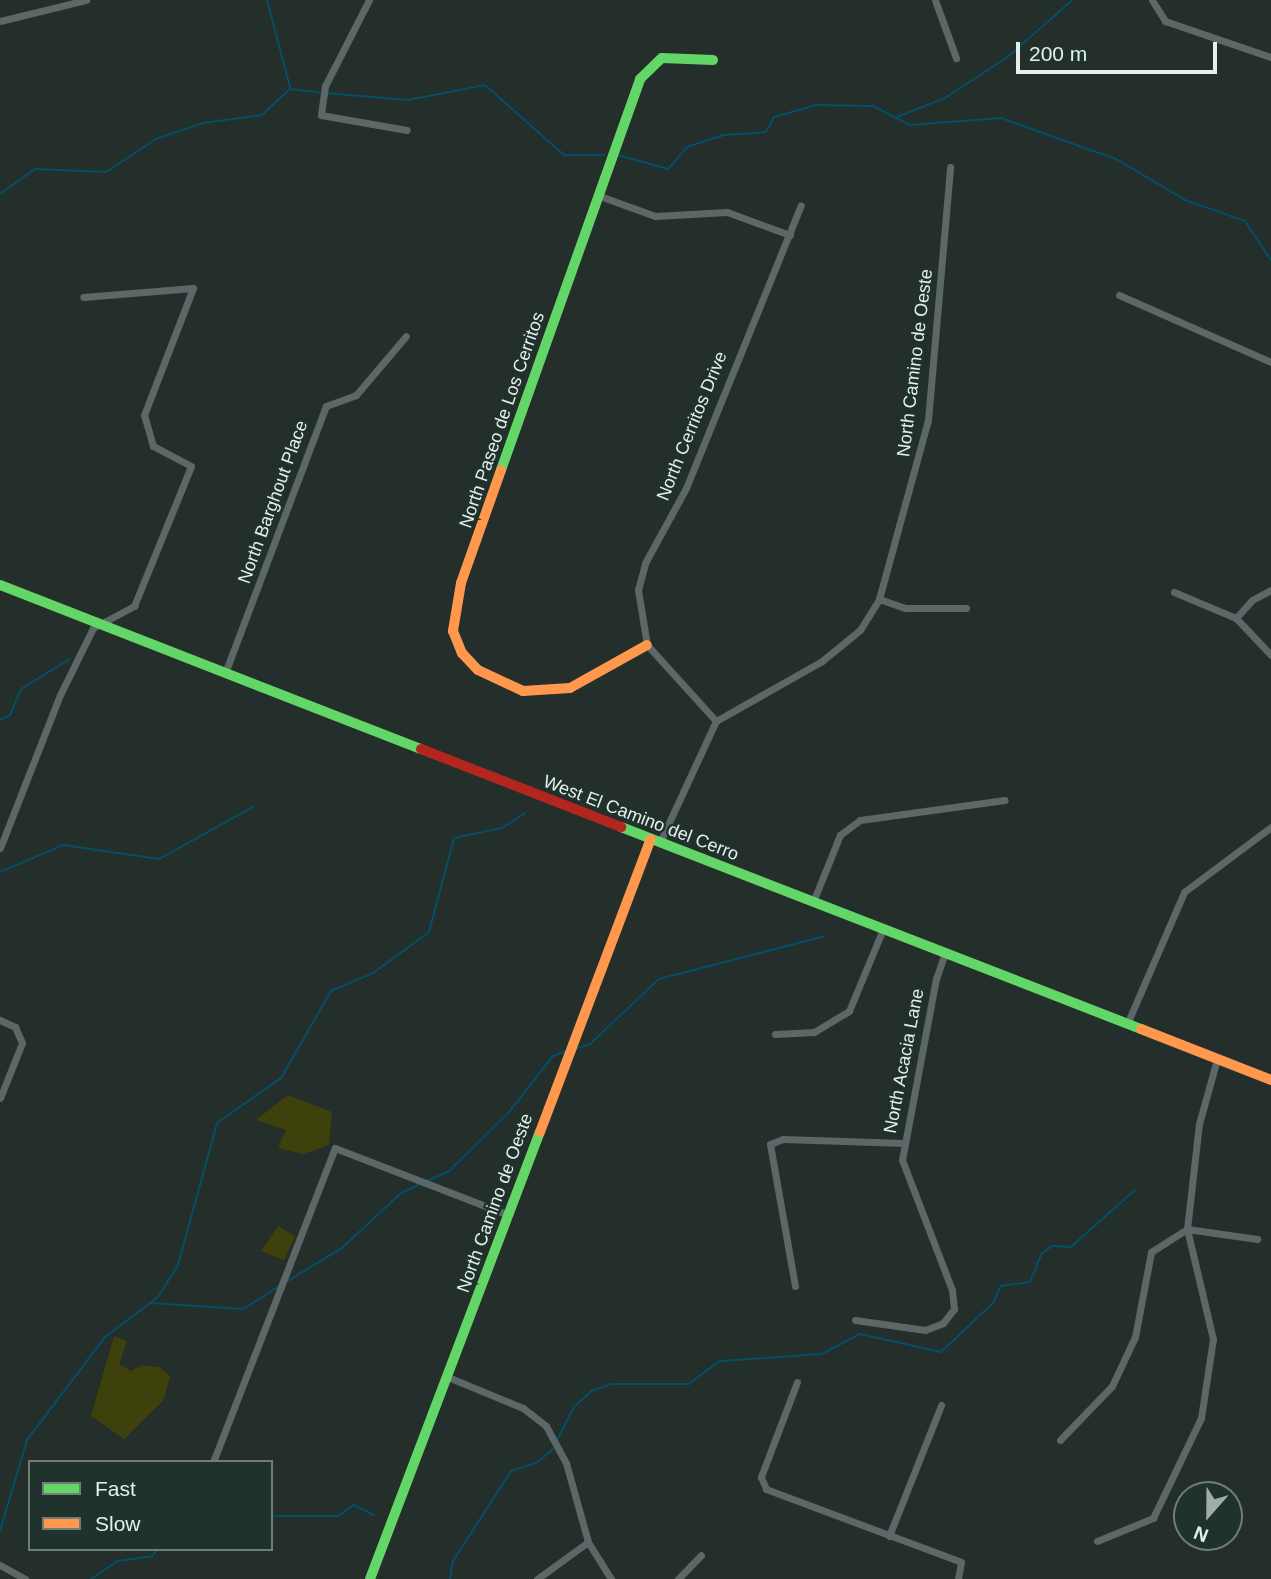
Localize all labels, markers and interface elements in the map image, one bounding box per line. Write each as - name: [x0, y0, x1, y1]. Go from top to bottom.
- scale bar: [1019, 28, 1220, 72]
- text: 200 m: [1029, 42, 1087, 65]
- street label: North Camino de Oeste: [893, 268, 937, 458]
- street label: North Paseo de Los Cerritos: [455, 309, 549, 531]
- street label: North Cerritos Drive: [652, 348, 732, 504]
- street label: North Barghout Place: [233, 417, 313, 587]
- street label: West El Camino del Cerro: [540, 771, 742, 865]
- street label: North Acacia Lane: [879, 986, 929, 1136]
- street label: North Camino de Oeste: [453, 1110, 537, 1296]
- legend: [28, 1460, 273, 1551]
- text: Fast: [95, 1477, 136, 1500]
- north arrow: [1173, 1481, 1243, 1551]
- text: Slow: [95, 1512, 141, 1535]
- text: N: [1191, 1522, 1211, 1546]

